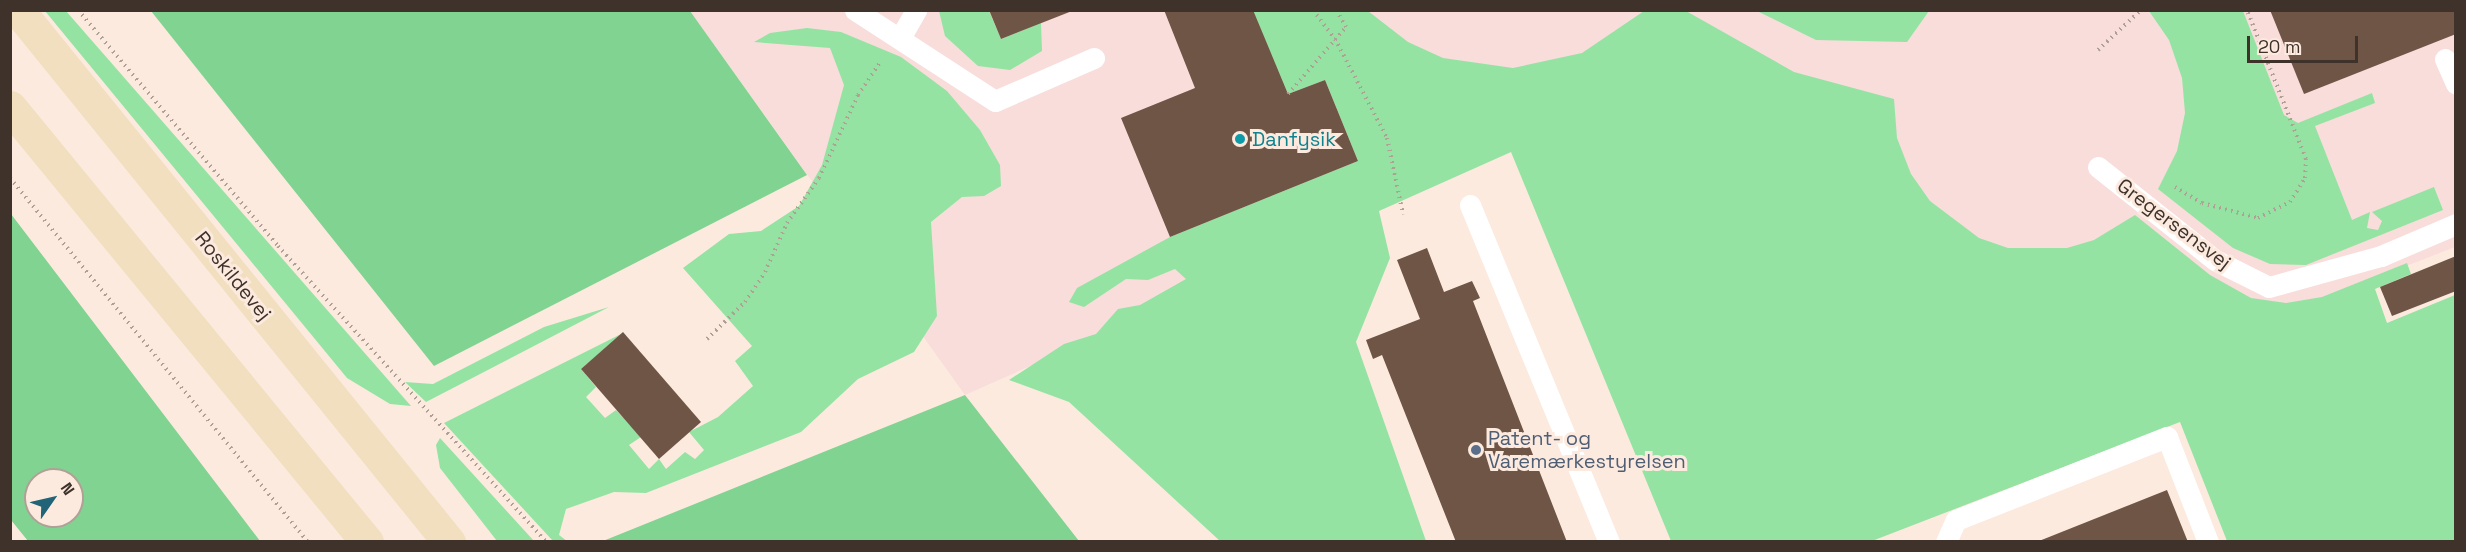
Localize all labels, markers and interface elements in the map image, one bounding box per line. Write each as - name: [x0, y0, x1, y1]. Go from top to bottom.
- scale bar: [2250, 24, 2361, 62]
- text: 20 m: [2258, 35, 2301, 58]
- place label: Danfysik: [1252, 127, 1336, 151]
- marker: Danfysik: [1233, 132, 1247, 146]
- street label: Gregersensvej: [2112, 173, 2236, 275]
- street label: Roskildevej: [190, 227, 276, 325]
- place label: Patent- og Varemærkestyrelsen: [1488, 426, 1686, 473]
- marker: Patent- og Varemærkestyrelsen: [1469, 443, 1483, 457]
- north arrow: [24, 468, 84, 528]
- text: N: [56, 478, 79, 499]

